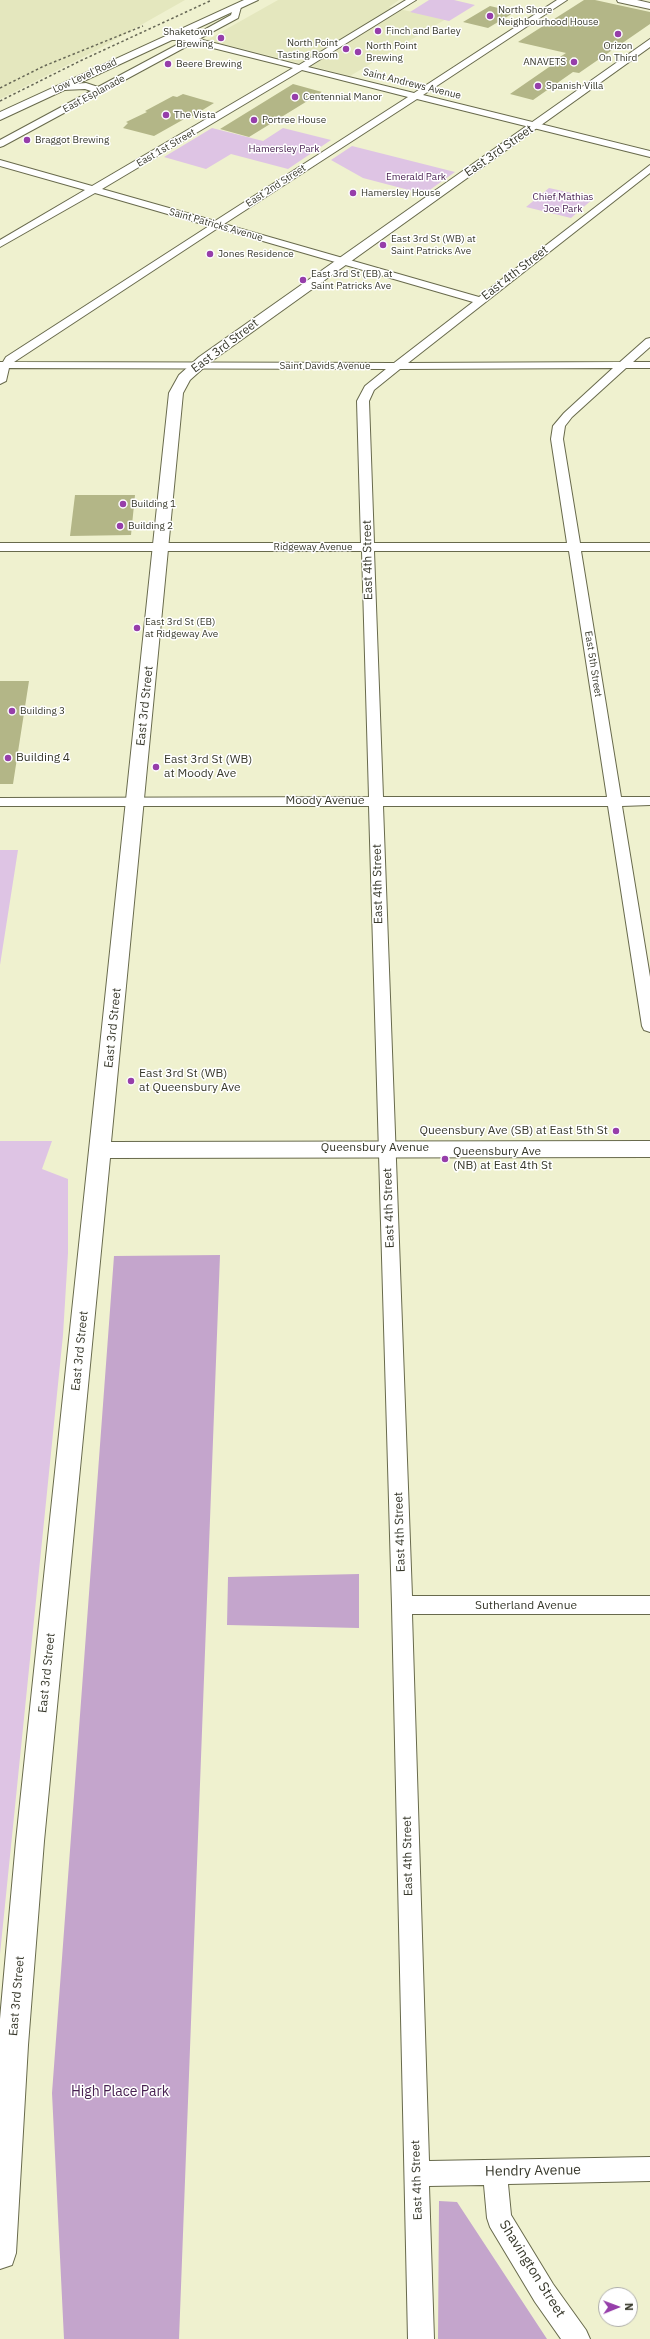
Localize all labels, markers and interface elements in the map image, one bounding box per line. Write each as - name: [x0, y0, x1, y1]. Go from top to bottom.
- place label: North Shore Neighbourhood House: [498, 4, 599, 28]
- marker: North Shore Neighbourhood House: [485, 11, 495, 21]
- place label: Finch and Barley: [386, 25, 461, 37]
- place label: Shaketown Brewing: [163, 26, 213, 50]
- marker: Finch and Barley: [373, 26, 383, 36]
- marker: Orizon On Third: [613, 29, 623, 39]
- marker: Shaketown Brewing: [216, 33, 226, 43]
- place label: North Point Tasting Room: [277, 37, 338, 60]
- place label: North Point Brewing: [366, 40, 417, 64]
- place label: Orizon On Third: [599, 40, 637, 64]
- marker: North Point Tasting Room: [341, 44, 351, 54]
- marker: North Point Brewing: [353, 47, 363, 57]
- street label: Low Level Road: [51, 56, 119, 96]
- place label: ANAVETS: [523, 56, 566, 68]
- marker: ANAVETS: [569, 57, 579, 67]
- place label: Beere Brewing: [176, 58, 242, 70]
- marker: Beere Brewing: [163, 59, 173, 69]
- street label: Saint Andrews Avenue: [362, 66, 462, 102]
- street label: East Esplanade: [61, 73, 127, 115]
- place label: Spanish Villa: [546, 80, 603, 92]
- marker: Spanish Villa: [533, 81, 543, 91]
- place label: Centennial Manor: [303, 91, 382, 103]
- marker: Centennial Manor: [290, 92, 300, 102]
- place label: The Vista: [174, 109, 215, 121]
- marker: The Vista: [161, 110, 171, 120]
- place label: Portree House: [262, 114, 326, 126]
- marker: Portree House: [249, 115, 259, 125]
- street label: East 3rd Street: [462, 122, 536, 180]
- street label: East 1st Street: [134, 126, 198, 170]
- place label: Braggot Brewing: [35, 134, 109, 146]
- marker: Braggot Brewing: [22, 135, 32, 145]
- park label: Hamersley Park: [249, 143, 319, 155]
- street label: East 2nd Street: [244, 162, 308, 210]
- park label: Emerald Park: [386, 171, 446, 183]
- place label: Hamersley House: [361, 187, 440, 199]
- marker: Hamersley House: [348, 188, 358, 198]
- park label: Chief Mathias Joe Park: [533, 191, 593, 214]
- street label: Saint Patricks Avenue: [168, 206, 264, 244]
- place label: East 3rd St (WB) at Saint Patricks Ave: [391, 233, 476, 256]
- marker: East 3rd St (WB) at Saint Patricks Ave: [378, 240, 388, 250]
- street label: East 4th Street: [479, 243, 551, 303]
- place label: Jones Residence: [218, 248, 294, 260]
- marker: Jones Residence: [205, 249, 215, 259]
- place label: East 3rd St (EB) at Saint Patricks Ave: [311, 268, 393, 292]
- marker: East 3rd St (EB) at Saint Patricks Ave: [298, 275, 308, 285]
- street label: East 3rd Street: [189, 316, 261, 376]
- street label: Saint Davids Avenue: [279, 360, 371, 372]
- place label: Building 1: [131, 498, 176, 510]
- marker: Building 1: [118, 499, 128, 509]
- place label: Building 2: [128, 520, 173, 532]
- street label: East 4th Street: [360, 520, 376, 600]
- marker: Building 2: [115, 521, 125, 531]
- street label: Ridgeway Avenue: [274, 541, 352, 553]
- place label: East 3rd St (EB) at Ridgeway Ave: [145, 616, 218, 640]
- marker: East 3rd St (EB) at Ridgeway Ave: [132, 623, 142, 633]
- street label: East 5th Street: [582, 630, 604, 698]
- street label: East 3rd Street: [134, 665, 156, 747]
- place label: Building 3: [20, 705, 65, 717]
- marker: Building 3: [7, 706, 17, 716]
- place label: Building 4: [16, 751, 70, 765]
- marker: Building 4: [3, 753, 13, 763]
- place label: East 3rd St (WB) at Moody Ave: [164, 753, 252, 781]
- marker: East 3rd St (WB) at Moody Ave: [151, 762, 161, 772]
- street label: Moody Avenue: [285, 794, 365, 808]
- street label: East 4th Street: [370, 844, 386, 924]
- street label: East 3rd Street: [102, 987, 124, 1069]
- place label: East 3rd St (WB) at Queensbury Ave: [139, 1067, 241, 1095]
- marker: East 3rd St (WB) at Queensbury Ave: [126, 1076, 136, 1086]
- place label: Queensbury Ave (SB) at East 5th St: [419, 1124, 608, 1138]
- marker: Queensbury Ave (SB) at East 5th St: [611, 1126, 621, 1136]
- street label: Queensbury Avenue: [321, 1141, 429, 1155]
- place label: Queensbury Ave (NB) at East 4th St: [453, 1145, 552, 1173]
- marker: Queensbury Ave (NB) at East 4th St: [440, 1154, 450, 1164]
- street label: East 4th Street: [380, 1168, 398, 1248]
- street label: East 3rd Street: [69, 1310, 91, 1392]
- street label: East 4th Street: [391, 1492, 409, 1572]
- street label: Sutherland Avenue: [475, 1599, 577, 1613]
- street label: East 3rd Street: [36, 1632, 58, 1714]
- street label: East 4th Street: [400, 1816, 416, 1896]
- street label: East 3rd Street: [6, 1955, 28, 2037]
- park label: High Place Park: [71, 2084, 169, 2100]
- street label: East 4th Street: [408, 2140, 426, 2220]
- street label: Hendry Avenue: [485, 2162, 581, 2180]
- street label: Shavington Street: [495, 2217, 569, 2321]
- north arrow: [598, 2287, 638, 2327]
- text: N: [622, 2303, 636, 2311]

